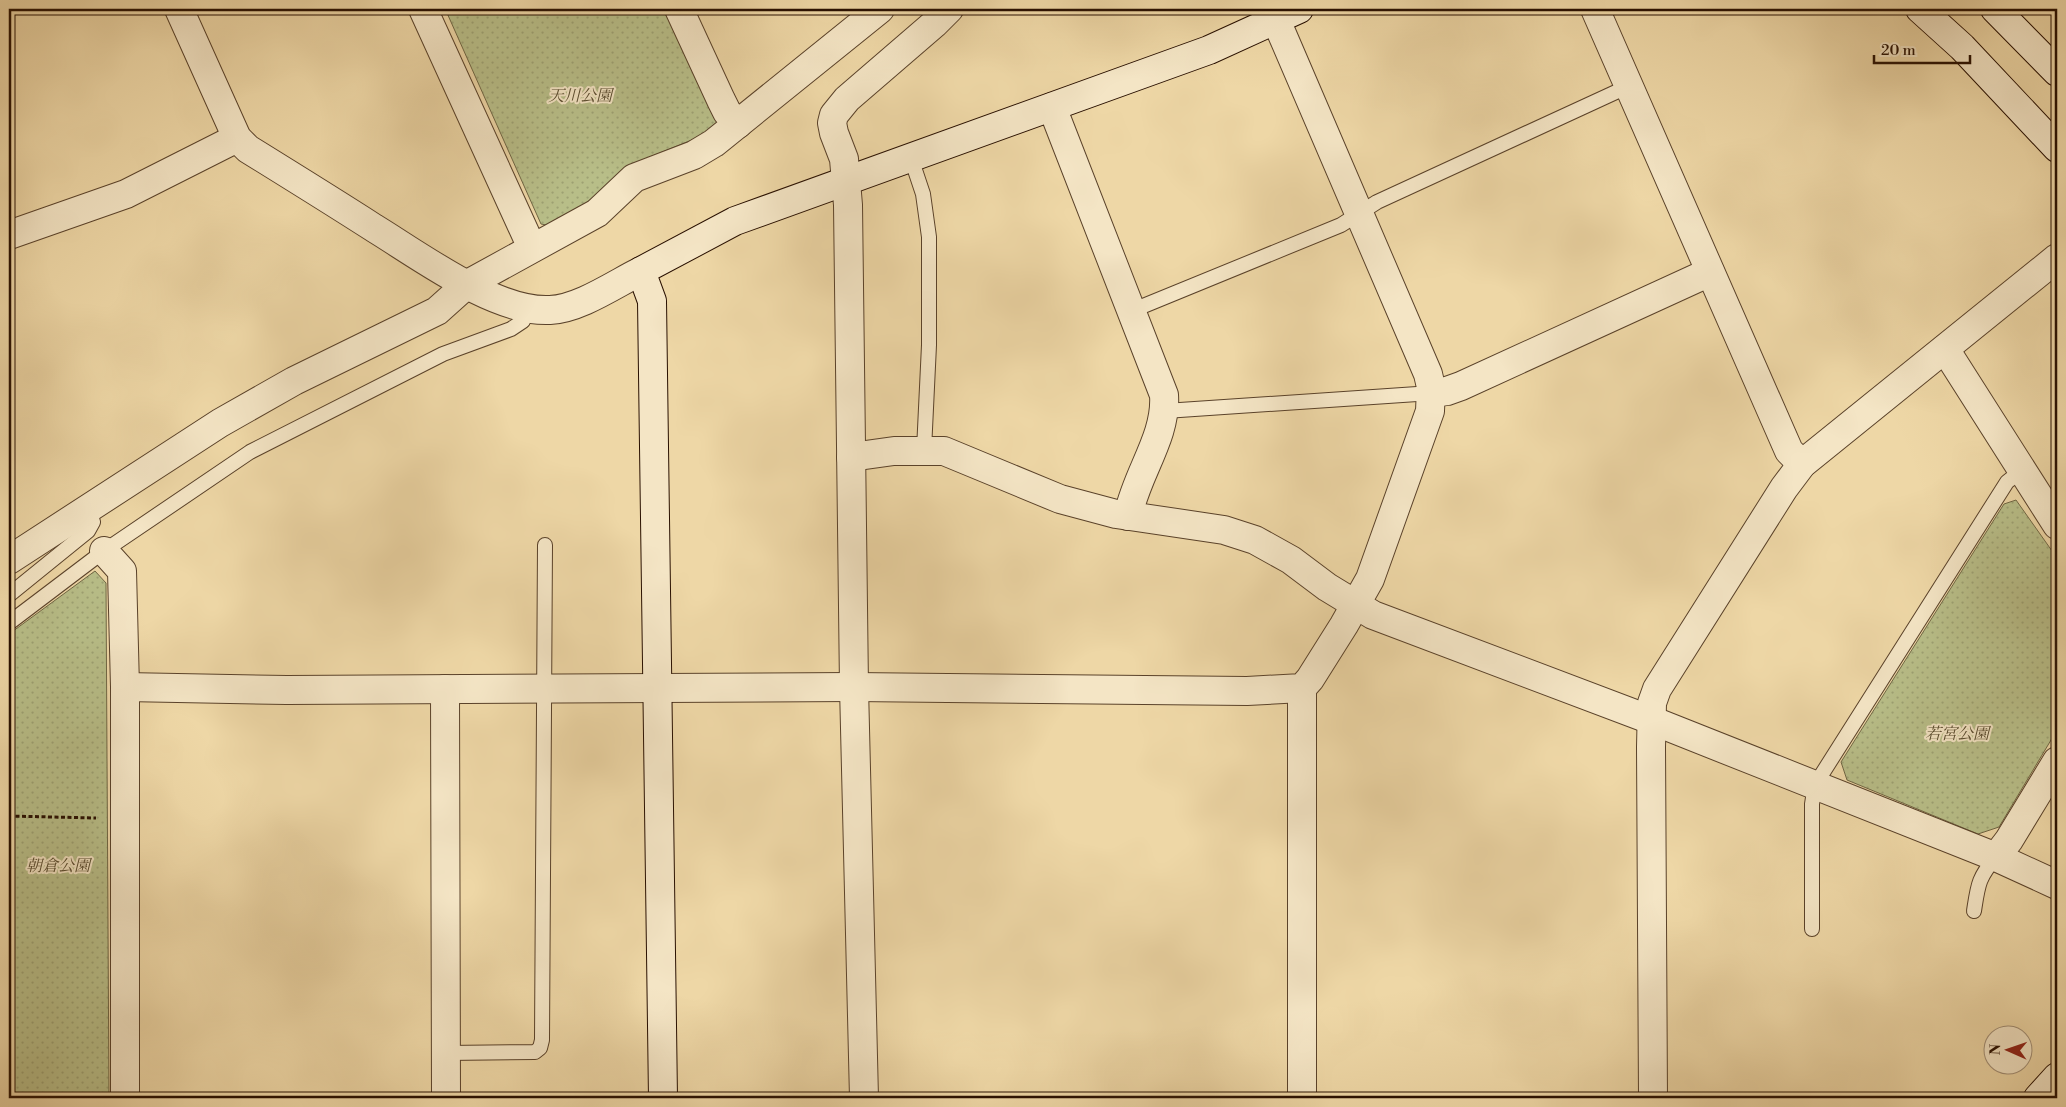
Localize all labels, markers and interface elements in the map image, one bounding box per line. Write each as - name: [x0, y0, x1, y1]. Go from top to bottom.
- scale bar: [1874, 32, 1970, 64]
- text: 20 m: [1881, 41, 1916, 60]
- park label: 天川公園: [548, 86, 615, 106]
- park label: 若宮公園: [1925, 724, 1992, 744]
- park label: 朝倉公園: [26, 856, 93, 876]
- north arrow: [1984, 1024, 2034, 1074]
- text: N: [1987, 1044, 2005, 1055]

